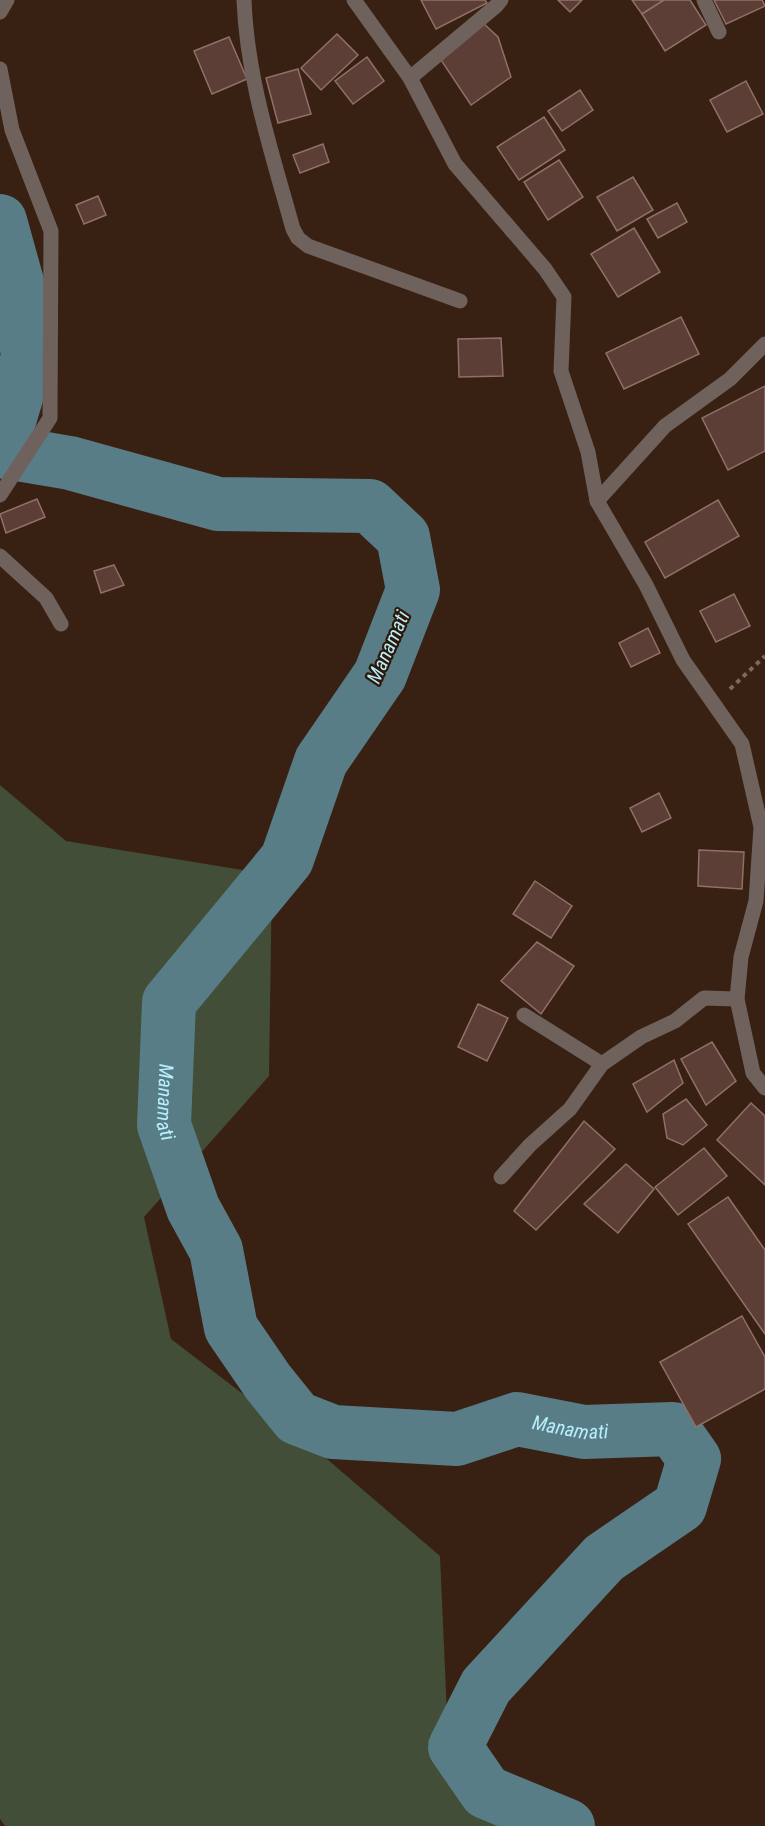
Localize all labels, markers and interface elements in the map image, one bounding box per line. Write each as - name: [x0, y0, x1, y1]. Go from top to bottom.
- water label: Manamati: [361, 607, 415, 687]
- water label: Manamati: [151, 1063, 181, 1144]
- water label: Manamati: [530, 1410, 609, 1445]

